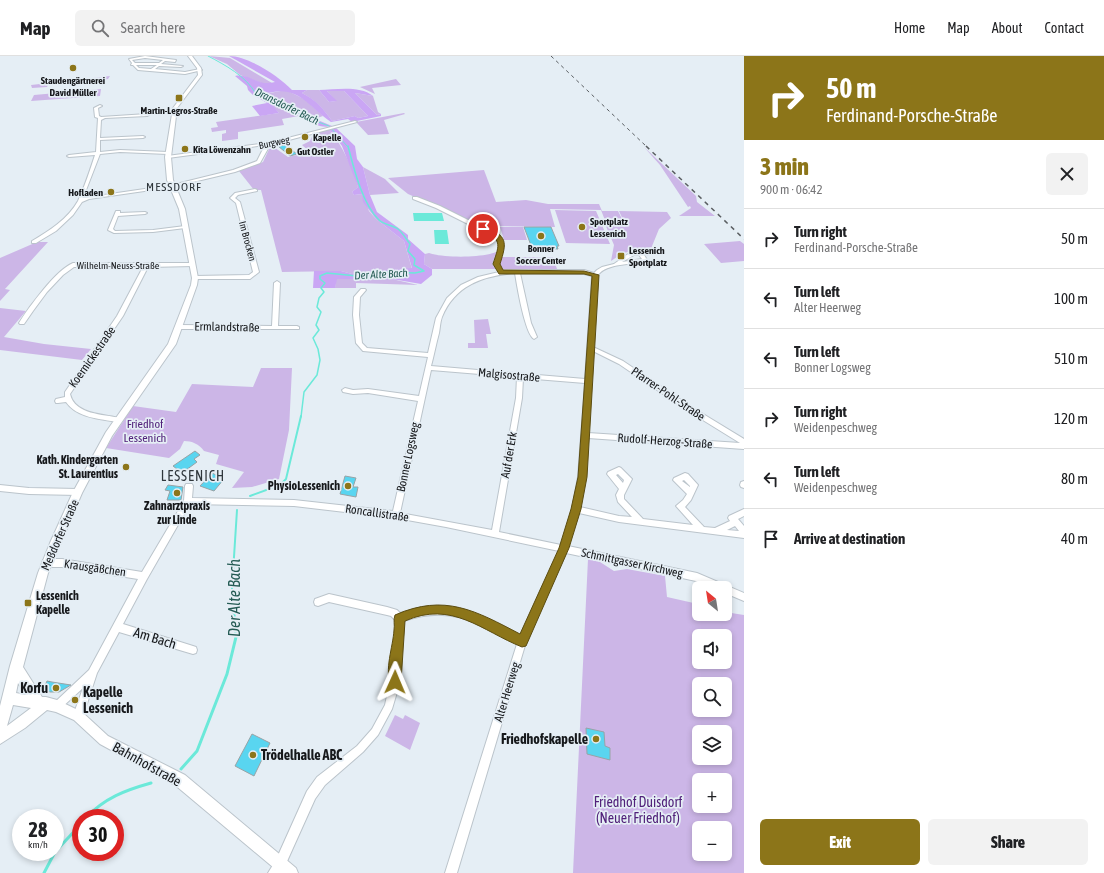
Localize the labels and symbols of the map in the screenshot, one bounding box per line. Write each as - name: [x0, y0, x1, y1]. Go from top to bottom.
- marker: Staudengärtnerei David Müller: [68, 63, 78, 73]
- place label: Staudengärtnerei David Müller: [41, 75, 105, 98]
- water label: Dransdorfer Bach: [253, 85, 321, 127]
- marker: Martin-Legros-Straße: [174, 93, 184, 103]
- place label: Martin-Legros-Straße: [141, 105, 218, 116]
- marker: Kapelle: [300, 132, 310, 142]
- place label: Kapelle: [313, 132, 342, 143]
- street label: Burgweg: [258, 134, 291, 151]
- marker: Kita Löwenzahn: [180, 144, 190, 154]
- place label: Kita Löwenzahn: [193, 144, 251, 155]
- marker: Gut Ostler: [284, 146, 294, 156]
- place label: Gut Ostler: [297, 146, 335, 157]
- district label: MESSDORF: [146, 180, 202, 194]
- place label: Hofladen: [68, 187, 103, 198]
- marker: Hofladen: [106, 187, 116, 197]
- pin: [466, 212, 500, 246]
- place label: Sportplatz Lessenich: [590, 216, 628, 239]
- street label: Im Brocken: [237, 220, 258, 262]
- marker: Sportplatz Lessenich: [577, 222, 587, 232]
- marker: Bonner Soccer Center: [536, 231, 546, 241]
- place label: Bonner Soccer Center: [516, 243, 567, 266]
- place label: Lessenich Sportplatz: [629, 245, 667, 268]
- marker: Lessenich Sportplatz: [616, 251, 626, 261]
- street label: Wilhelm-Neuss-Straße: [77, 260, 160, 271]
- water label: Der Alte Bach: [354, 267, 409, 281]
- street label: Ermlandstraße: [194, 319, 260, 335]
- street label: Koernickestraße: [66, 324, 118, 390]
- street label: Pfarrer-Pohl-Straße: [629, 364, 707, 424]
- street label: Malgisostraße: [477, 365, 541, 385]
- park label: Friedhof Lessenich: [124, 417, 166, 445]
- street label: Bonner Logsweg: [394, 420, 422, 493]
- street label: Auf der Erk: [498, 430, 520, 479]
- street label: Rudolf-Herzog-Straße: [617, 431, 713, 451]
- place label: Kath. Kindergarten St. Laurentius: [36, 453, 119, 481]
- marker: Kath. Kindergarten St. Laurentius: [121, 462, 131, 472]
- district label: LESSENICH: [161, 468, 225, 484]
- place label: PhysioLessenich: [268, 479, 340, 493]
- marker: PhysioLessenich: [343, 481, 353, 491]
- marker: Zahnarztpraxis zur Linde: [172, 488, 182, 498]
- street label: Meßdorfer Straße: [38, 497, 82, 573]
- place label: Zahnarztpraxis zur Linde: [144, 499, 211, 527]
- street label: Roncallistraße: [344, 502, 410, 524]
- street label: Schmittgasser Kirchweg: [580, 545, 685, 581]
- street label: Krausgäßchen: [63, 557, 127, 579]
- water label: Der Alte Bach: [225, 559, 243, 637]
- north arrow: [692, 581, 732, 621]
- place label: Lessenich Kapelle: [36, 589, 79, 617]
- marker: Lessenich Kapelle: [23, 598, 33, 608]
- street label: Am Bach: [132, 624, 178, 652]
- street label: Alter Heerweg: [491, 659, 523, 724]
- position arrow: [374, 661, 416, 703]
- place label: Korfu: [20, 680, 48, 696]
- marker: Korfu: [51, 683, 61, 693]
- place label: Kapelle Lessenich: [83, 684, 133, 716]
- marker: Kapelle Lessenich: [70, 695, 80, 705]
- place label: Friedhofskapelle: [501, 731, 588, 747]
- marker: Friedhofskapelle: [591, 734, 601, 744]
- street label: Bahnhofstraße: [110, 739, 184, 789]
- place label: Trödelhalle ABC: [261, 747, 343, 763]
- marker: Trödelhalle ABC: [248, 750, 258, 760]
- park label: Friedhof Duisdorf (Neuer Friedhof): [594, 794, 682, 826]
- speed limit sign: 30: [72, 809, 124, 861]

